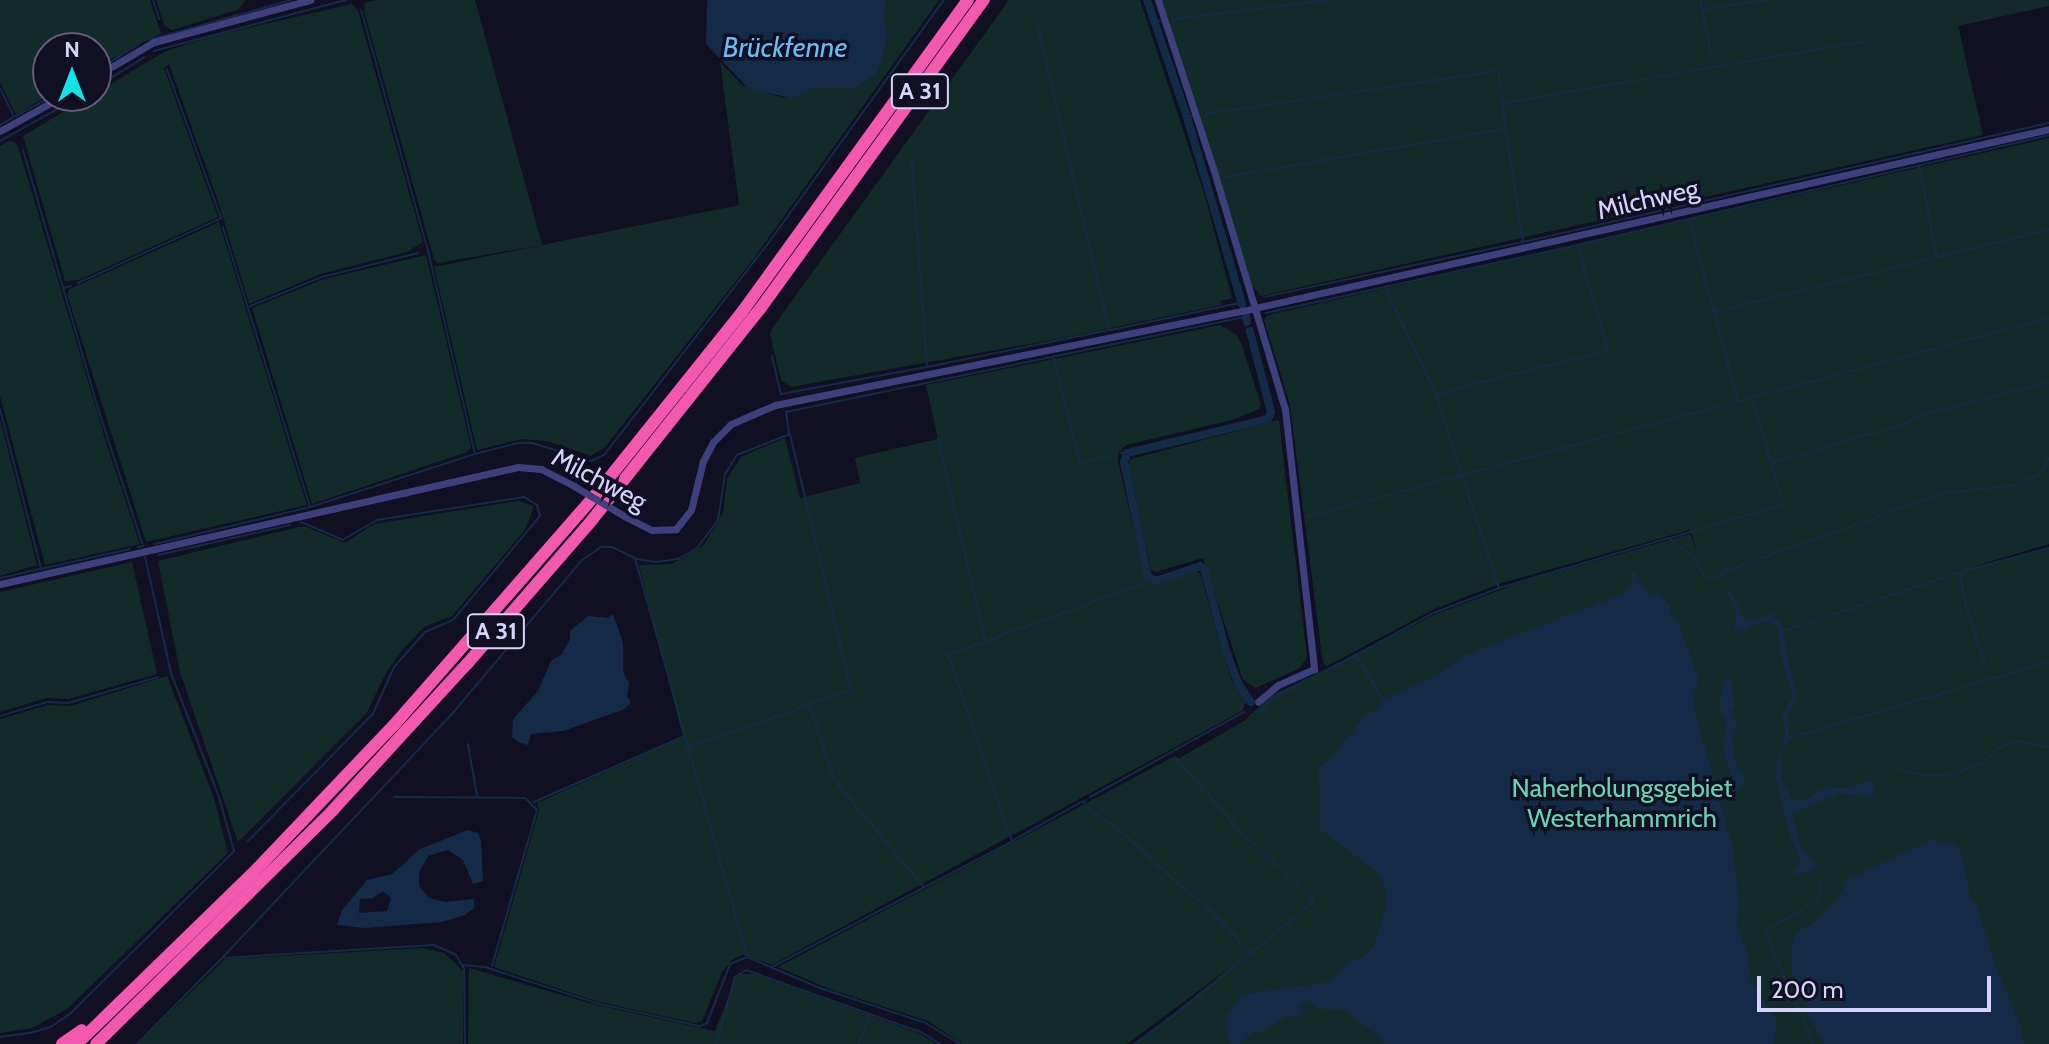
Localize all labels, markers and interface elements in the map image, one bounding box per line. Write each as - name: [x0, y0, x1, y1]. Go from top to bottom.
- water label: Brückfenne: [723, 30, 847, 64]
- north arrow: [32, 32, 112, 112]
- text: N: [64, 36, 80, 63]
- road number: A 31: [890, 71, 950, 111]
- street label: Milchweg: [1594, 173, 1702, 227]
- street label: Milchweg: [546, 442, 652, 518]
- road number: A 31: [466, 611, 526, 651]
- park label: Naherholungsgebiet Westerhammrich: [1512, 773, 1732, 834]
- scale bar: [1761, 960, 1995, 1010]
- text: 200 m: [1771, 975, 1844, 1004]

